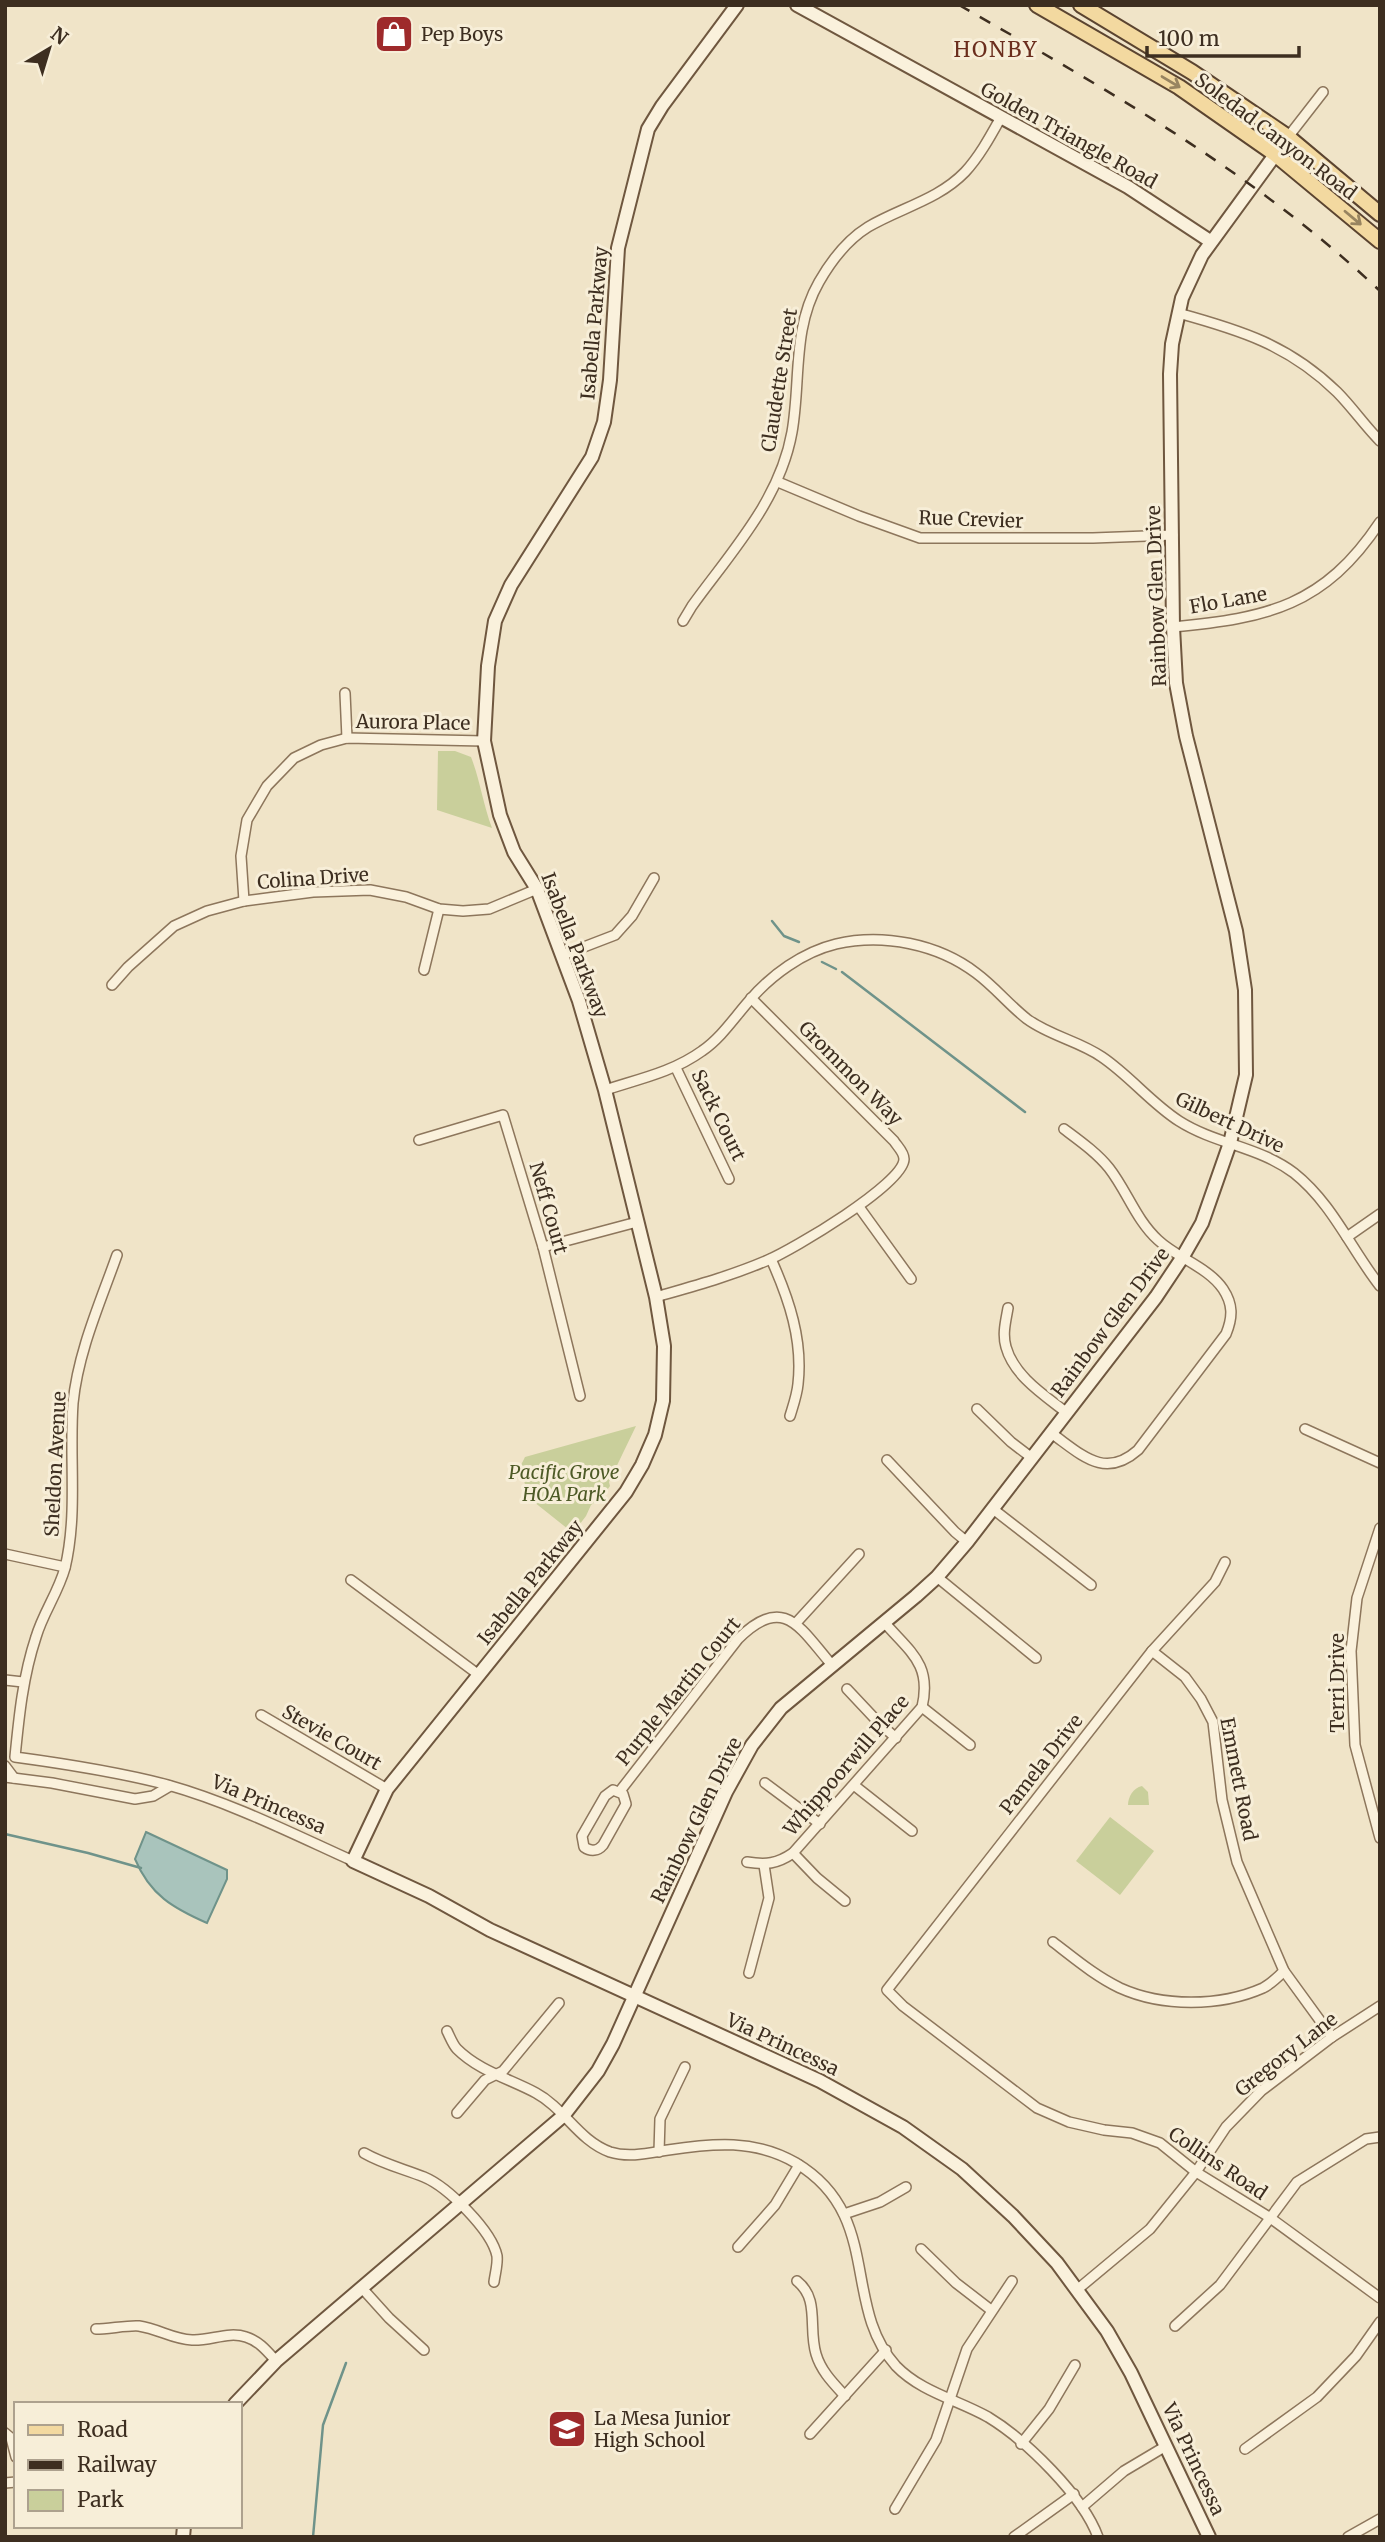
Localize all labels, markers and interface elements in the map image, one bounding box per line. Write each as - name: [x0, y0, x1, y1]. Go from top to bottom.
- shop icon: Pep Boys: [373, 13, 415, 55]
- north arrow: [14, 14, 84, 84]
- scale bar: [1147, 14, 1299, 58]
- text: N: [46, 22, 73, 50]
- place label: Pep Boys: [421, 22, 503, 46]
- text: 100 m: [1158, 25, 1220, 52]
- district label: HONBY: [953, 36, 1039, 63]
- street label: Soledad Canyon Road: [1190, 67, 1362, 205]
- one-way arrow: [1160, 76, 1180, 90]
- street label: Golden Triangle Road: [977, 77, 1161, 193]
- one-way arrow: [1344, 210, 1362, 226]
- street label: Isabella Parkway: [575, 245, 613, 401]
- street label: Claudette Street: [756, 306, 802, 453]
- street label: Rue Crevier: [918, 505, 1024, 533]
- street label: Rainbow Glen Drive: [1141, 505, 1171, 687]
- street label: Flo Lane: [1187, 581, 1269, 619]
- street label: Aurora Place: [355, 709, 470, 735]
- street label: Colina Drive: [256, 862, 370, 894]
- street label: Isabella Parkway: [536, 869, 614, 1021]
- street label: Grommon Way: [794, 1016, 908, 1130]
- street label: Sack Court: [687, 1065, 752, 1165]
- street label: Gilbert Drive: [1172, 1086, 1288, 1158]
- street label: Neff Court: [524, 1159, 574, 1257]
- street label: Rainbow Glen Drive: [1046, 1242, 1174, 1402]
- street label: Sheldon Avenue: [39, 1390, 71, 1537]
- park label: Pacific Grove HOA Park: [509, 1460, 620, 1506]
- street label: Isabella Parkway: [472, 1515, 588, 1649]
- street label: Purple Martin Court: [611, 1612, 746, 1770]
- street label: Terri Drive: [1325, 1633, 1349, 1733]
- street label: Whippoorwill Place: [777, 1689, 914, 1841]
- street label: Stevie Court: [278, 1699, 386, 1775]
- street label: Pamela Drive: [994, 1709, 1088, 1819]
- street label: Emmett Road: [1215, 1715, 1263, 1843]
- street label: Rainbow Glen Drive: [645, 1733, 747, 1907]
- street label: Via Princessa: [207, 1769, 330, 1839]
- street label: Via Princessa: [722, 2007, 843, 2081]
- street label: Gregory Lane: [1230, 2007, 1342, 2101]
- street label: Collins Road: [1164, 2121, 1272, 2205]
- street label: Via Princessa: [1157, 2398, 1231, 2519]
- legend: [14, 2402, 242, 2528]
- place label: La Mesa Junior High School: [594, 2406, 731, 2452]
- school or university icon: La Mesa Junior High School: [546, 2408, 588, 2450]
- text: Road: [77, 2416, 128, 2443]
- text: Railway: [77, 2451, 158, 2478]
- text: Park: [77, 2486, 124, 2513]

